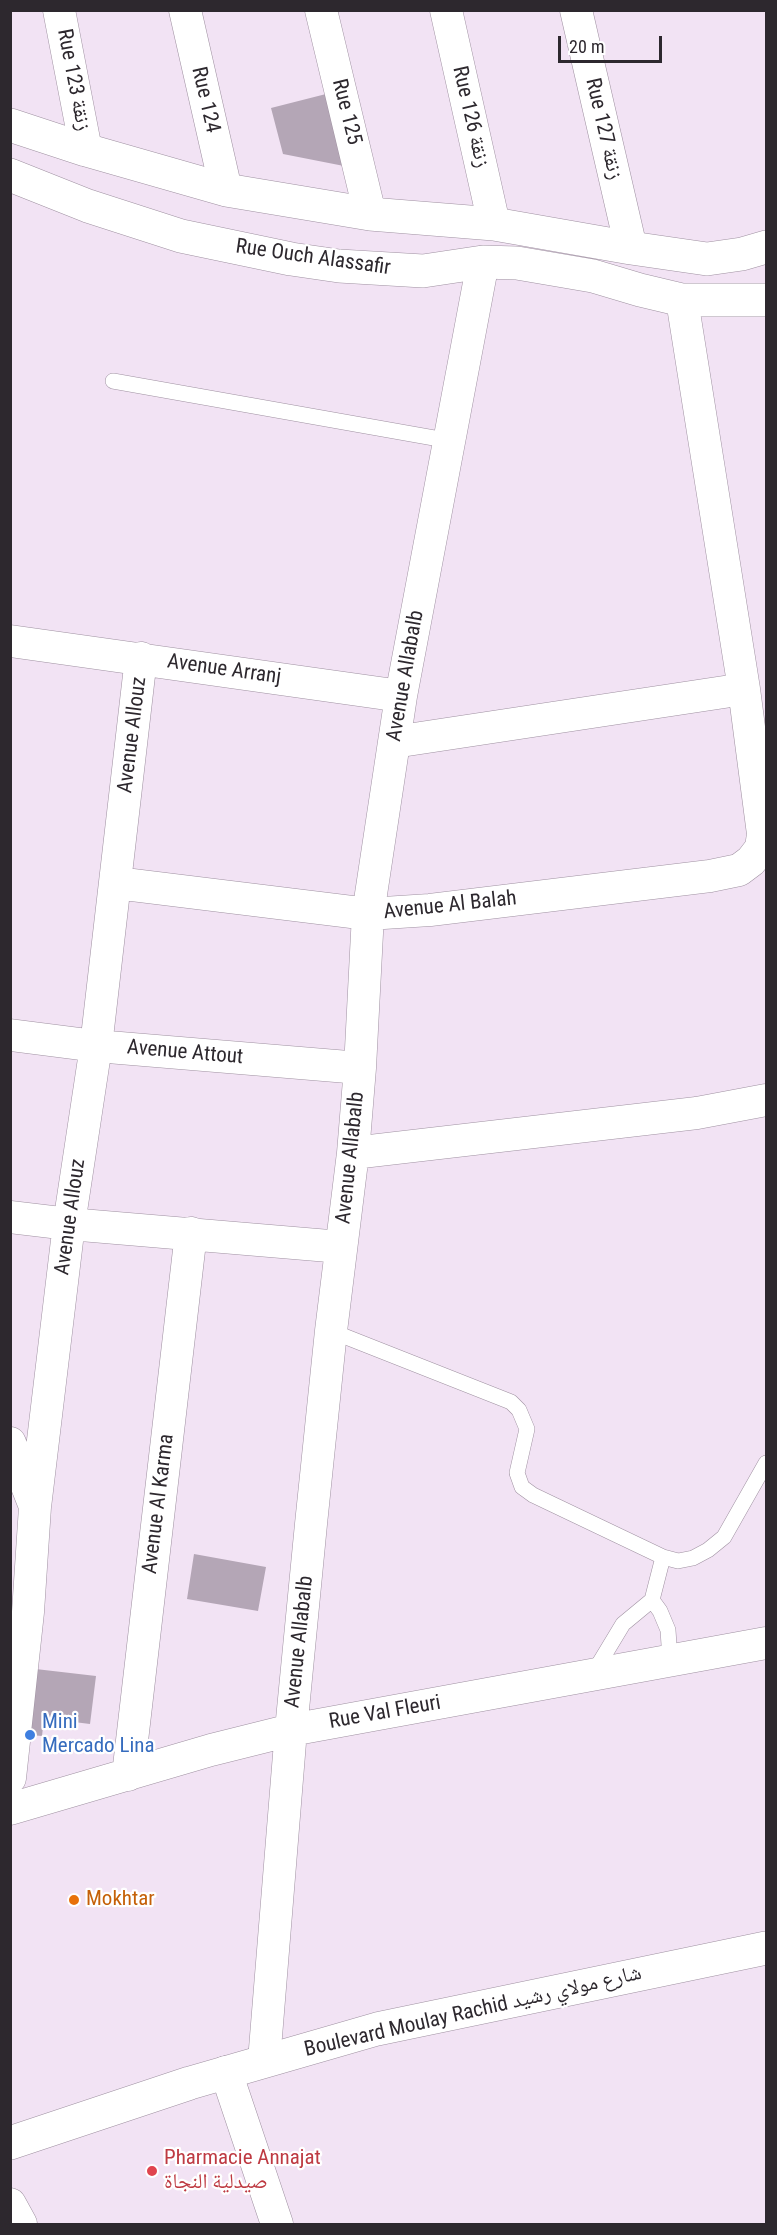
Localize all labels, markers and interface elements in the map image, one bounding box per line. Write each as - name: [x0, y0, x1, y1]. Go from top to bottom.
- scale bar: [561, 24, 664, 62]
- street label: Rue 123 زنقة: [51, 27, 95, 133]
- text: 20 m: [569, 36, 604, 57]
- street label: Rue 124: [185, 64, 225, 136]
- street label: Rue 126 زنقة: [446, 64, 494, 170]
- street label: Rue 125: [326, 76, 366, 148]
- street label: Rue 127 زنقة: [579, 76, 627, 182]
- street label: Rue Ouch Alassafir: [234, 235, 392, 281]
- street label: Avenue Allabalb: [382, 608, 430, 744]
- street label: Avenue Arranj: [165, 650, 283, 690]
- street label: Avenue Allouz: [113, 675, 153, 795]
- street label: Avenue Al Balah: [382, 886, 518, 926]
- street label: Avenue Attout: [126, 1035, 244, 1071]
- street label: Avenue Allabalb: [332, 1091, 370, 1225]
- street label: Avenue Allouz: [50, 1157, 92, 1277]
- street label: Avenue Al Karma: [138, 1433, 180, 1575]
- street label: Avenue Allabalb: [281, 1575, 319, 1709]
- street label: Rue Val Fleuri: [327, 1691, 443, 1735]
- place label: Mini Mercado Lina: [42, 1710, 154, 1760]
- marker: Mini Mercado Lina: [23, 1728, 37, 1742]
- place label: Mokhtar: [86, 1887, 155, 1913]
- marker: Mokhtar: [67, 1893, 81, 1907]
- street label: Boulevard Moulay Rachid شارع مولاي رشيد: [302, 1961, 644, 2063]
- place label: Pharmacie Annajat صيدلية النجاة: [164, 2146, 321, 2196]
- marker: Pharmacie Annajat صيدلية النجاة: [145, 2164, 159, 2178]

